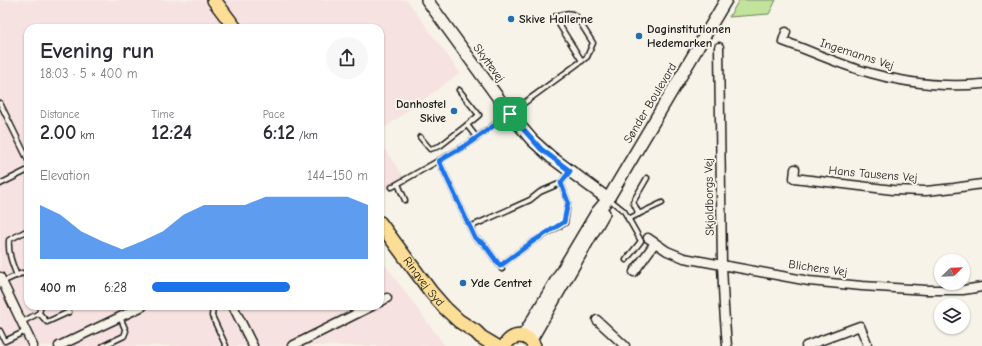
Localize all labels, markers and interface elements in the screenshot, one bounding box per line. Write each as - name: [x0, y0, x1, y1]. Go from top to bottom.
- place label: Skive Hallerne: [519, 12, 593, 26]
- marker: Skive Hallerne: [506, 14, 516, 24]
- place label: Daginstitutionen Hedemarken: [647, 22, 731, 50]
- marker: Daginstitutionen Hedemarken: [634, 31, 644, 41]
- street label: Ingemanns Vej: [818, 35, 896, 73]
- button: share: [326, 37, 368, 79]
- text: Evening run: [40, 38, 154, 64]
- street label: Skyttevej: [470, 41, 508, 85]
- street label: Sønder Boulevard: [621, 60, 679, 146]
- text: 18:03 · 5 × 400 m: [40, 66, 138, 81]
- place label: Danhostel Skive: [396, 97, 446, 125]
- pin: [493, 97, 527, 131]
- icon: arrive: [499, 103, 521, 125]
- marker: Danhostel Skive: [449, 106, 459, 116]
- text: Distance: [40, 108, 79, 121]
- text: Time: [151, 108, 174, 121]
- text: Pace: [263, 108, 285, 121]
- text: 2.00: [40, 121, 76, 144]
- text: 12:24: [151, 121, 192, 144]
- text: 6:12: [263, 121, 295, 144]
- text: km: [76, 129, 95, 142]
- text: /km: [295, 129, 318, 142]
- street label: Skjoldborgs Vej: [701, 158, 717, 236]
- street label: Hans Tausens Vej: [828, 163, 918, 185]
- text: Elevation: [40, 168, 90, 183]
- text: 144–150 m: [307, 168, 368, 183]
- street label: Ringvej Syd: [400, 254, 447, 309]
- north arrow: [934, 254, 970, 290]
- map controls: [934, 254, 970, 334]
- street label: Blichers Vej: [788, 257, 848, 279]
- place label: Yde Centret: [471, 276, 533, 290]
- marker: Yde Centret: [458, 278, 468, 288]
- text: 400 m: [40, 280, 76, 295]
- text: 6:28: [104, 280, 127, 295]
- button: layers: [934, 298, 970, 334]

